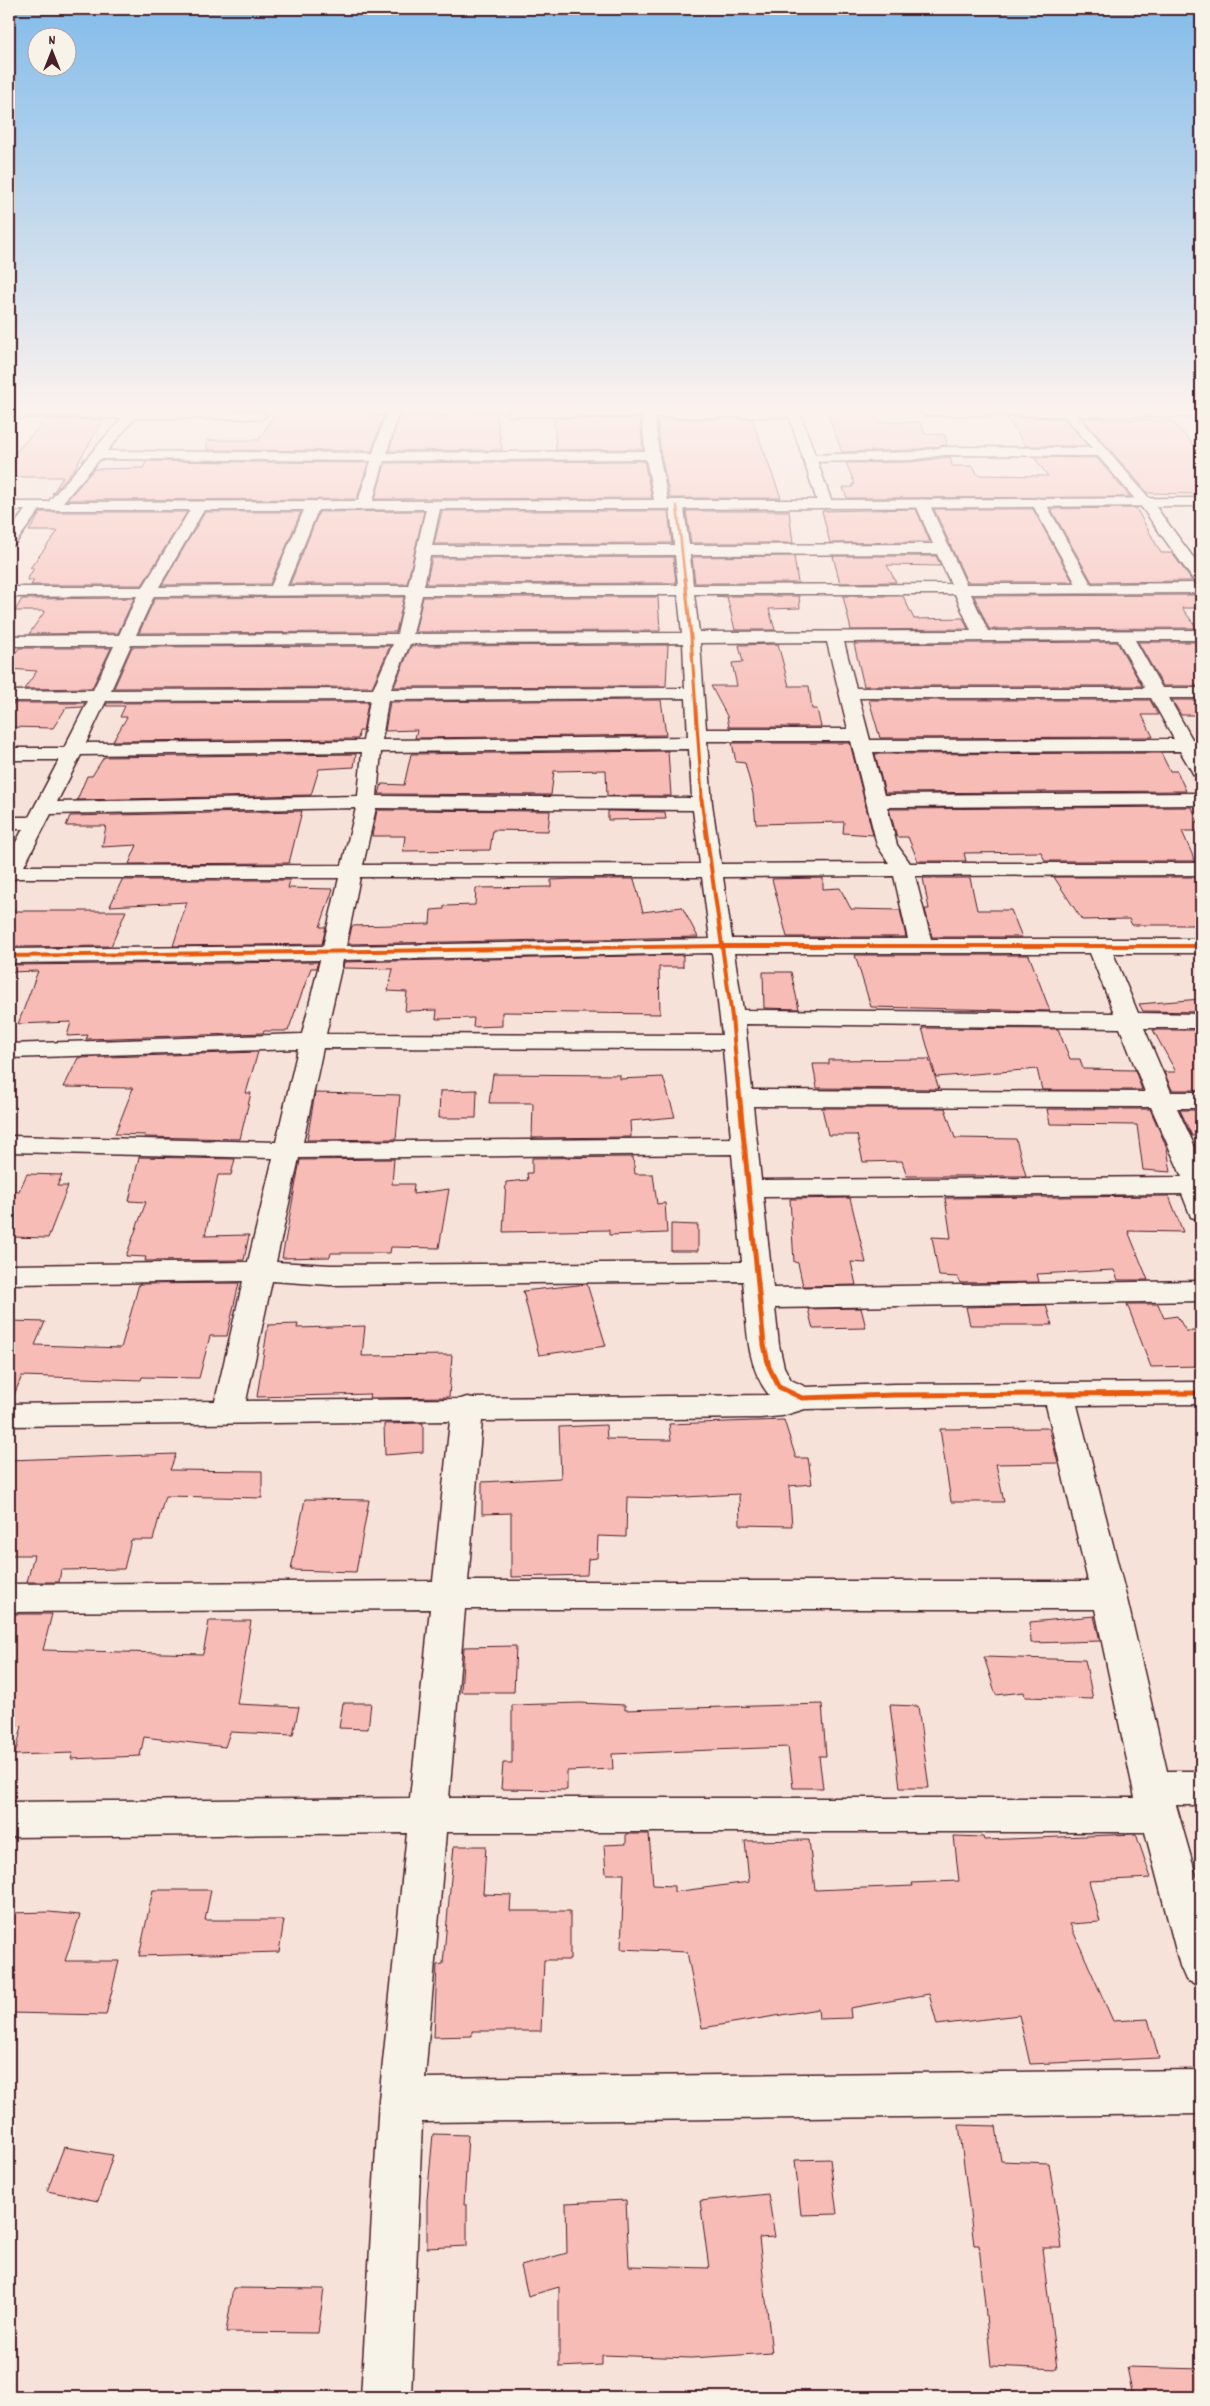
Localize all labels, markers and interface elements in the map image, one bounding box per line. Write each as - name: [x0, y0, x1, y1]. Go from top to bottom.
- north arrow: [28, 28, 78, 78]
- text: N: [49, 31, 56, 51]

